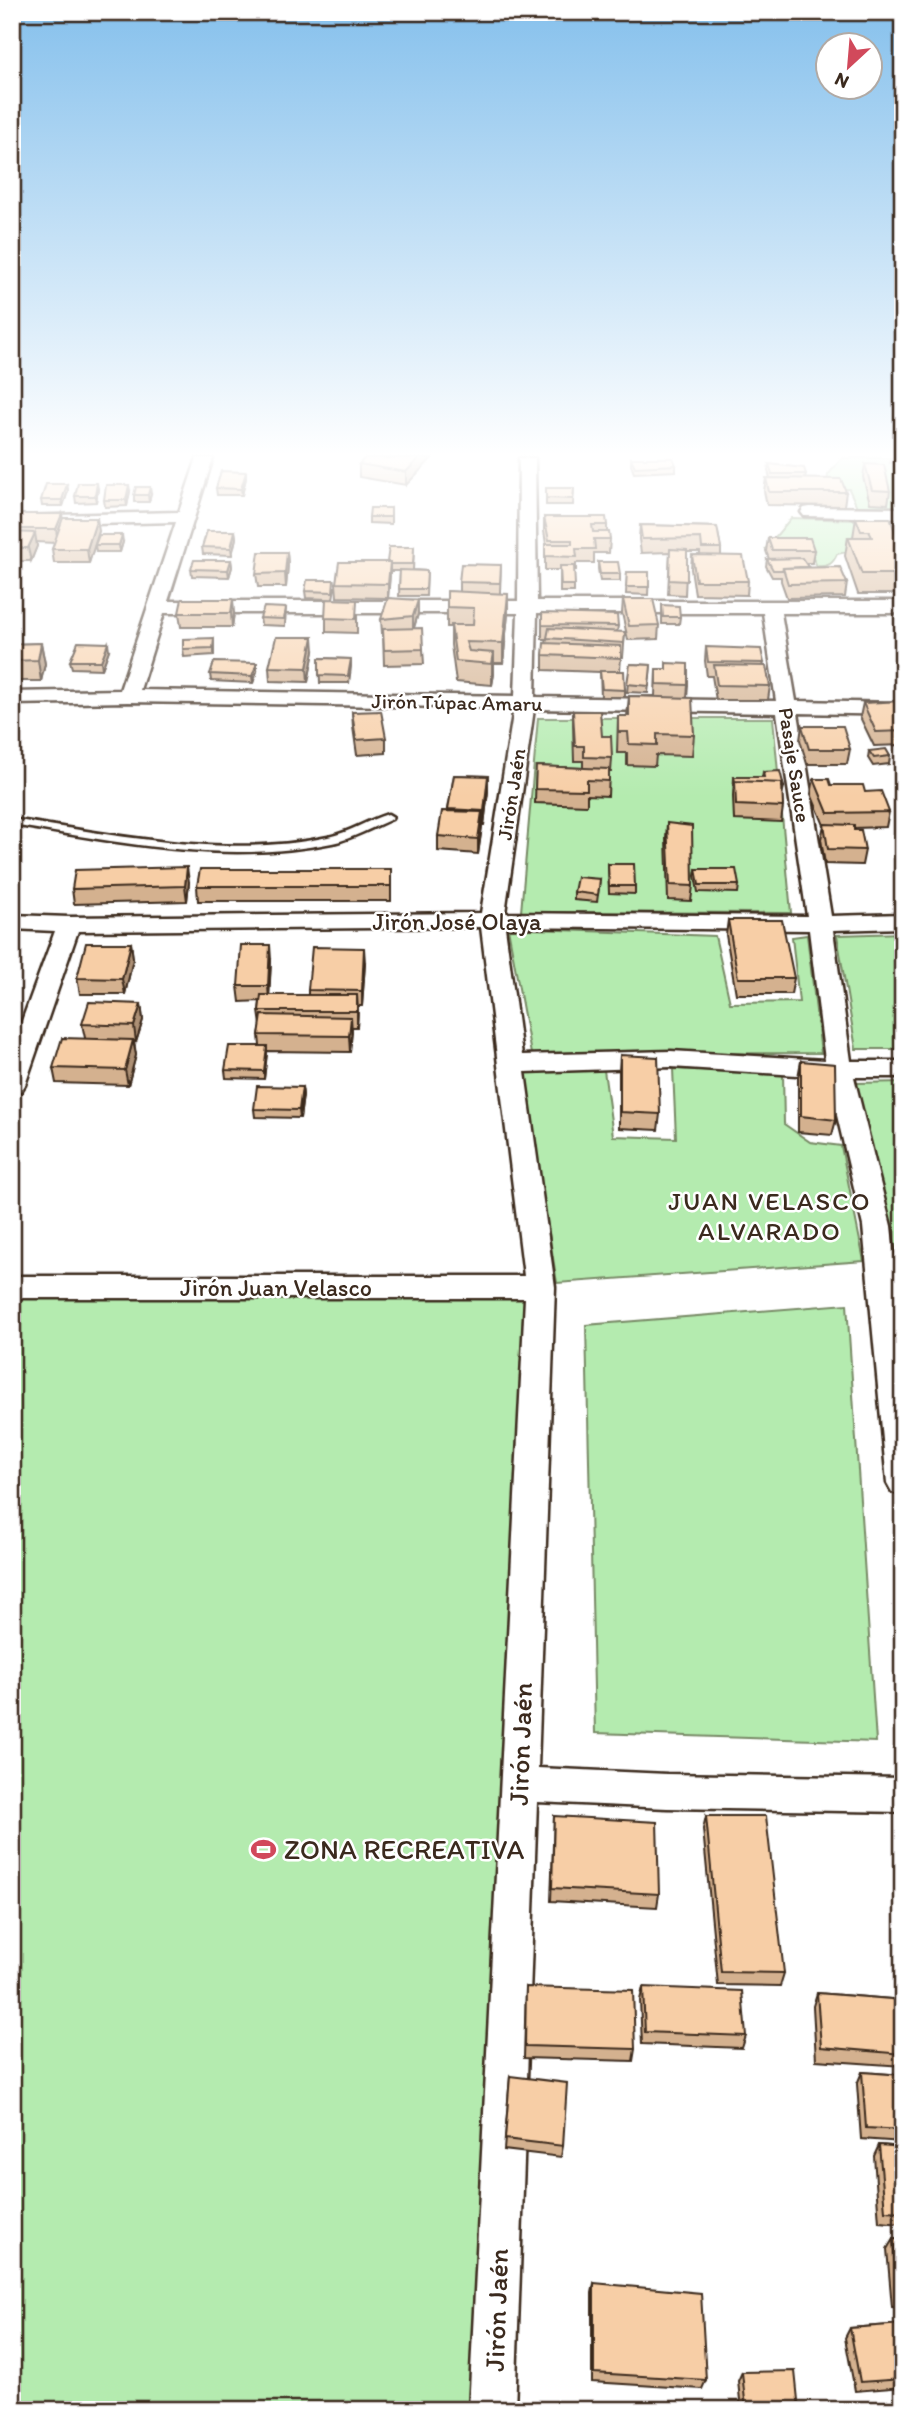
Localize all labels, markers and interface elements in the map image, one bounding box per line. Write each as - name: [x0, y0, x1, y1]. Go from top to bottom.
- north arrow: [814, 32, 884, 102]
- text: N: [831, 68, 853, 94]
- street label: Jirón Túpac Amaru: [371, 688, 543, 716]
- street label: Pasaje Sauce: [774, 706, 816, 824]
- street label: Jirón Jaén: [491, 746, 531, 842]
- street label: Jirón José Olaya: [372, 907, 542, 936]
- district label: JUAN VELASCO ALVARADO: [668, 1185, 872, 1247]
- street label: Jirón Juan Velasco: [180, 1273, 372, 1302]
- street label: Jirón Jaén: [501, 1682, 539, 1806]
- place label: ZONA RECREATIVA: [284, 1832, 525, 1866]
- sports icon: ZONA RECREATIVA: [250, 1835, 278, 1863]
- street label: Jirón Jaén: [477, 2248, 515, 2372]

